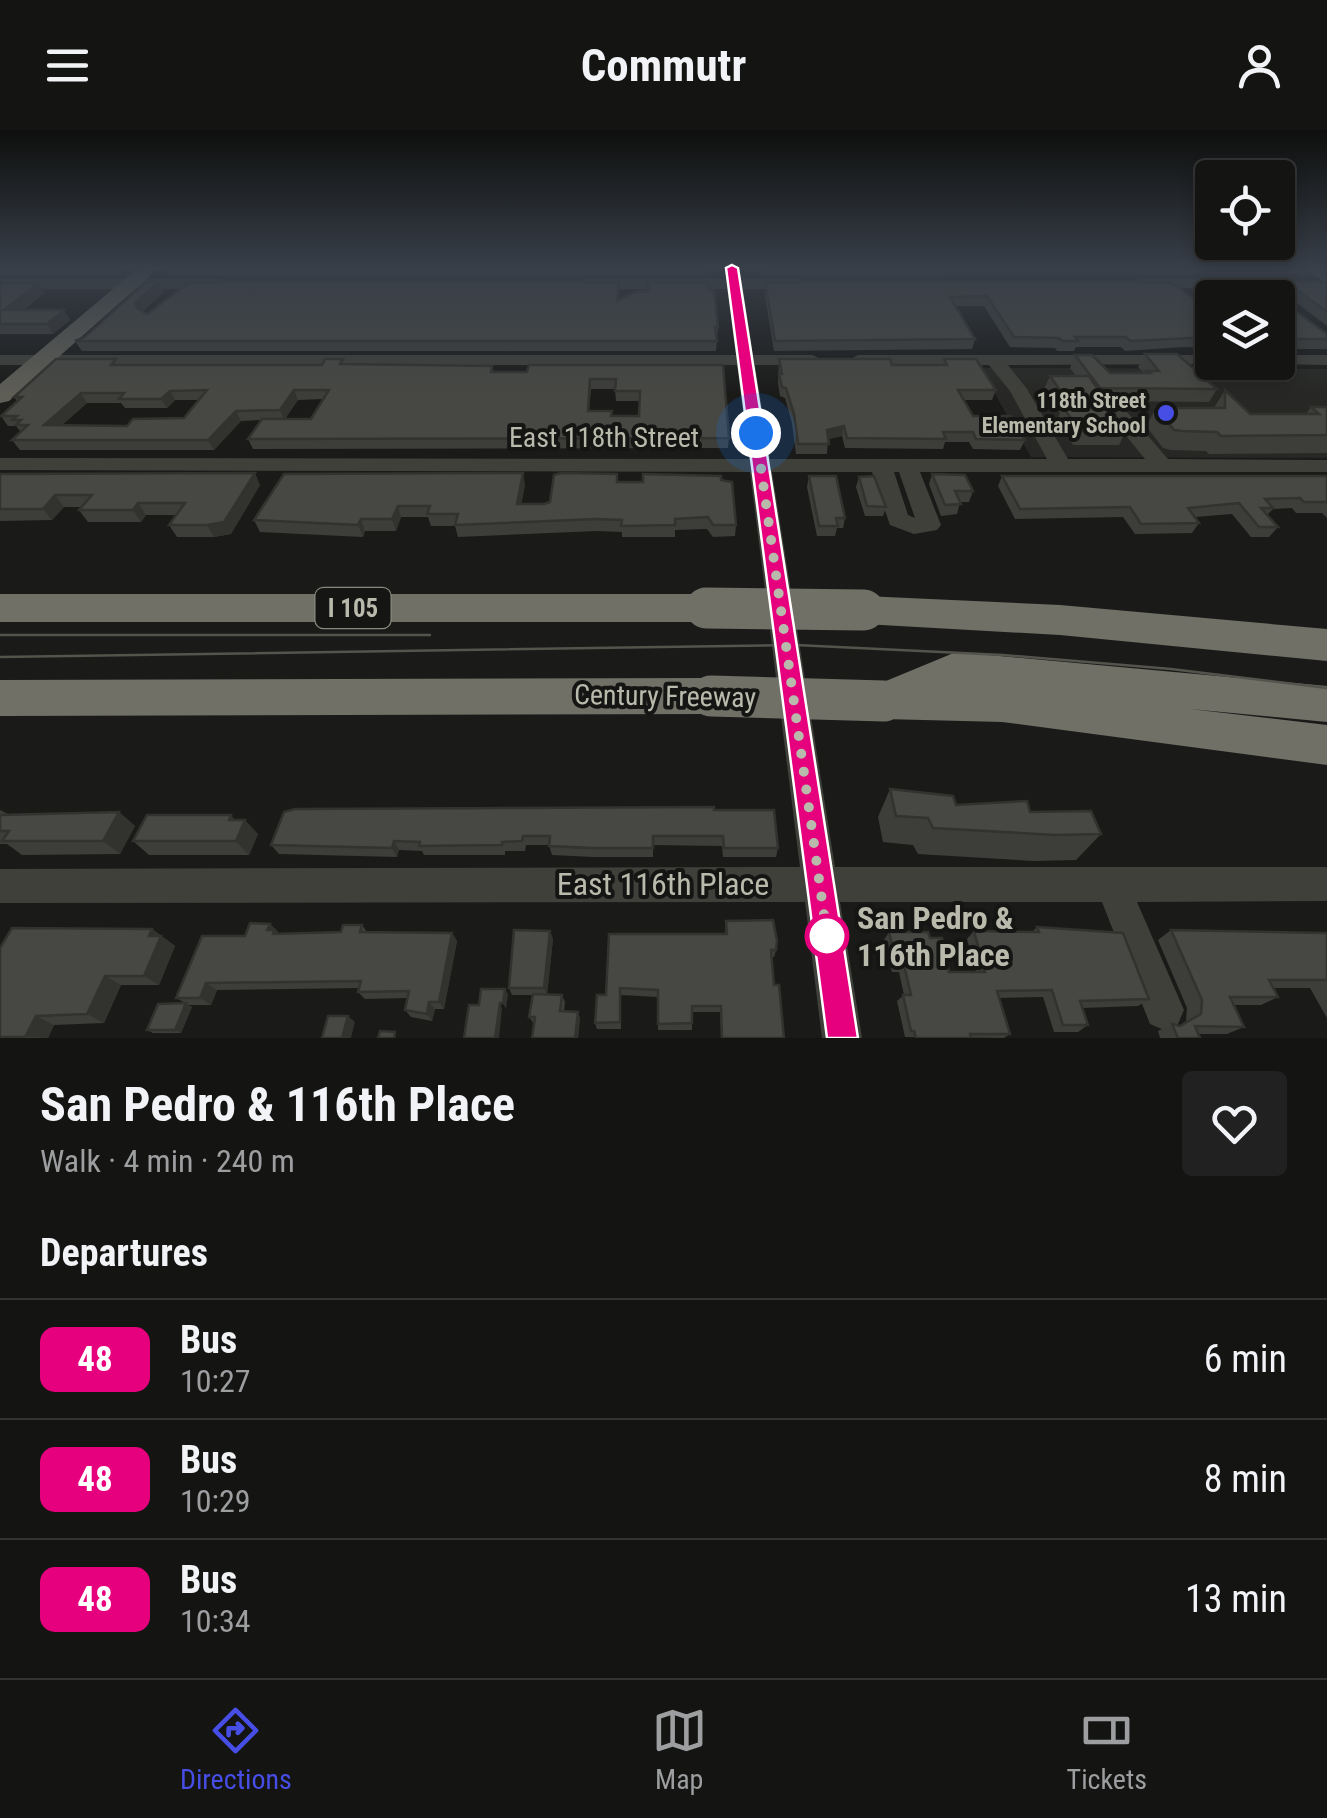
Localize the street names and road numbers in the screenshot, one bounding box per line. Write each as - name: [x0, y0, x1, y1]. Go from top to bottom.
- street label: East 118th Street: [509, 421, 699, 454]
- road number: I 105: [316, 588, 390, 628]
- street label: Century Freeway: [574, 678, 757, 714]
- street label: East 116th Place: [557, 865, 769, 903]

